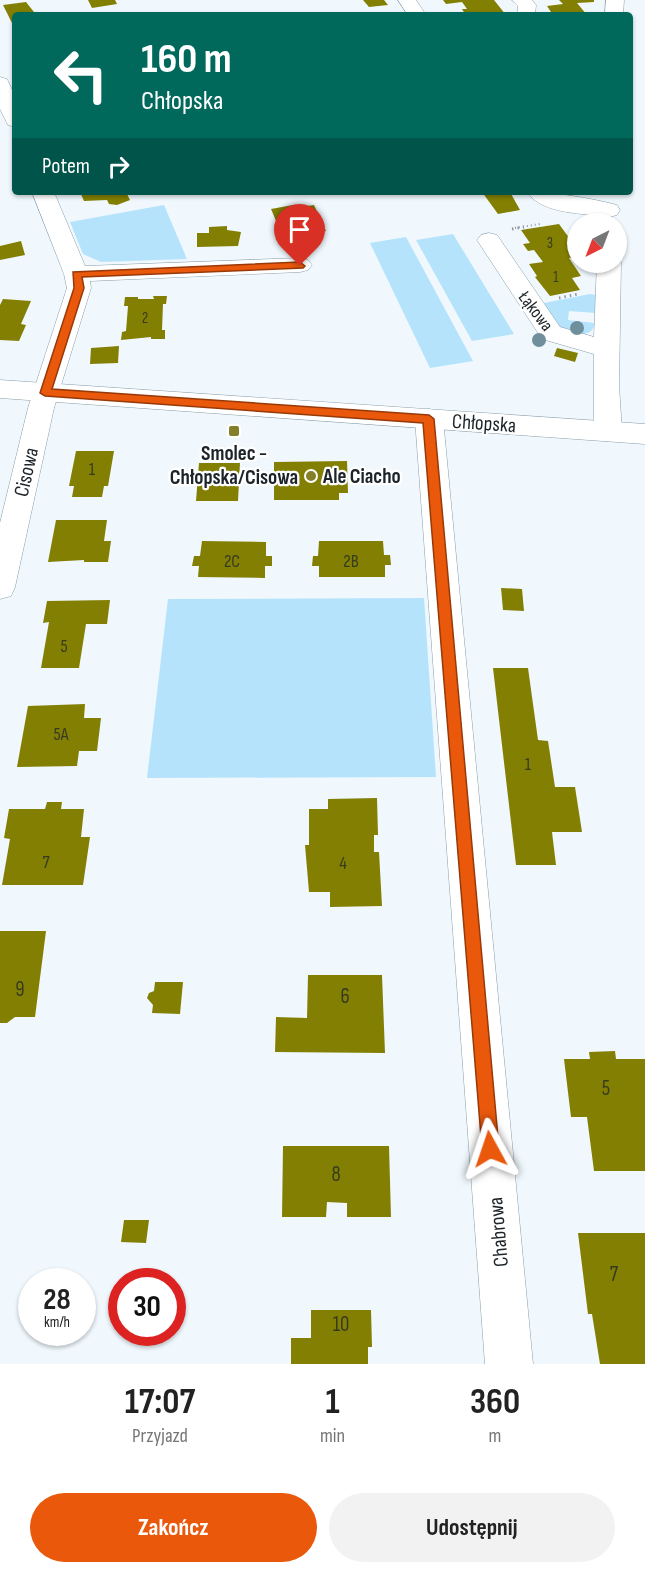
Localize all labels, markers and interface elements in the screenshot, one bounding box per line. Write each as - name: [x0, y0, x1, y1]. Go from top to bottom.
- text: 160 m: [141, 34, 232, 85]
- icon: left: [42, 36, 120, 114]
- text: Chłopska: [141, 85, 224, 117]
- icon: right: [102, 150, 135, 183]
- text: Potem: [42, 153, 90, 180]
- pin: [274, 204, 325, 266]
- icon: arrive: [283, 213, 316, 246]
- north arrow: [567, 213, 627, 273]
- map controls: [567, 213, 627, 273]
- house number: 3: [547, 234, 553, 253]
- house number: 1: [553, 268, 559, 287]
- street label: Łąkowa: [513, 286, 557, 335]
- house number: 2: [142, 309, 148, 328]
- street label: Chłopska: [451, 409, 517, 438]
- marker: Smolec - Chłopska/Cisowa: [227, 424, 241, 438]
- place label: Smolec - Chłopska/Cisowa: [170, 441, 298, 490]
- street label: Cisowa: [9, 445, 44, 499]
- house number: 1: [89, 459, 96, 480]
- place label: Ale Ciacho: [322, 464, 401, 489]
- marker: Ale Ciacho: [304, 469, 318, 483]
- house number: 2C: [224, 551, 240, 572]
- house number: 2B: [343, 551, 359, 572]
- house number: 5: [60, 636, 68, 657]
- house number: 5A: [54, 724, 69, 745]
- house number: 1: [525, 754, 532, 775]
- house number: 7: [42, 852, 50, 873]
- house number: 4: [339, 853, 347, 874]
- house number: 9: [15, 977, 25, 1002]
- house number: 6: [340, 984, 350, 1009]
- house number: 5: [602, 1076, 610, 1101]
- position arrow: [458, 1117, 522, 1181]
- house number: 8: [331, 1162, 341, 1187]
- street label: Chabrowa: [483, 1196, 514, 1268]
- house number: 7: [610, 1262, 619, 1287]
- speed limit sign: 30: [108, 1268, 186, 1346]
- text: 28: [43, 1282, 71, 1318]
- house number: 10: [333, 1312, 349, 1337]
- text: km/h: [44, 1313, 70, 1332]
- text: 17:07: [125, 1381, 195, 1424]
- text: 1: [325, 1381, 340, 1424]
- text: 360: [470, 1381, 520, 1424]
- text: Przyjazd: [132, 1424, 188, 1448]
- text: min: [320, 1424, 345, 1448]
- text: m: [489, 1424, 501, 1448]
- button: Zakończ: [30, 1493, 317, 1562]
- button: Udostępnij: [329, 1493, 615, 1562]

